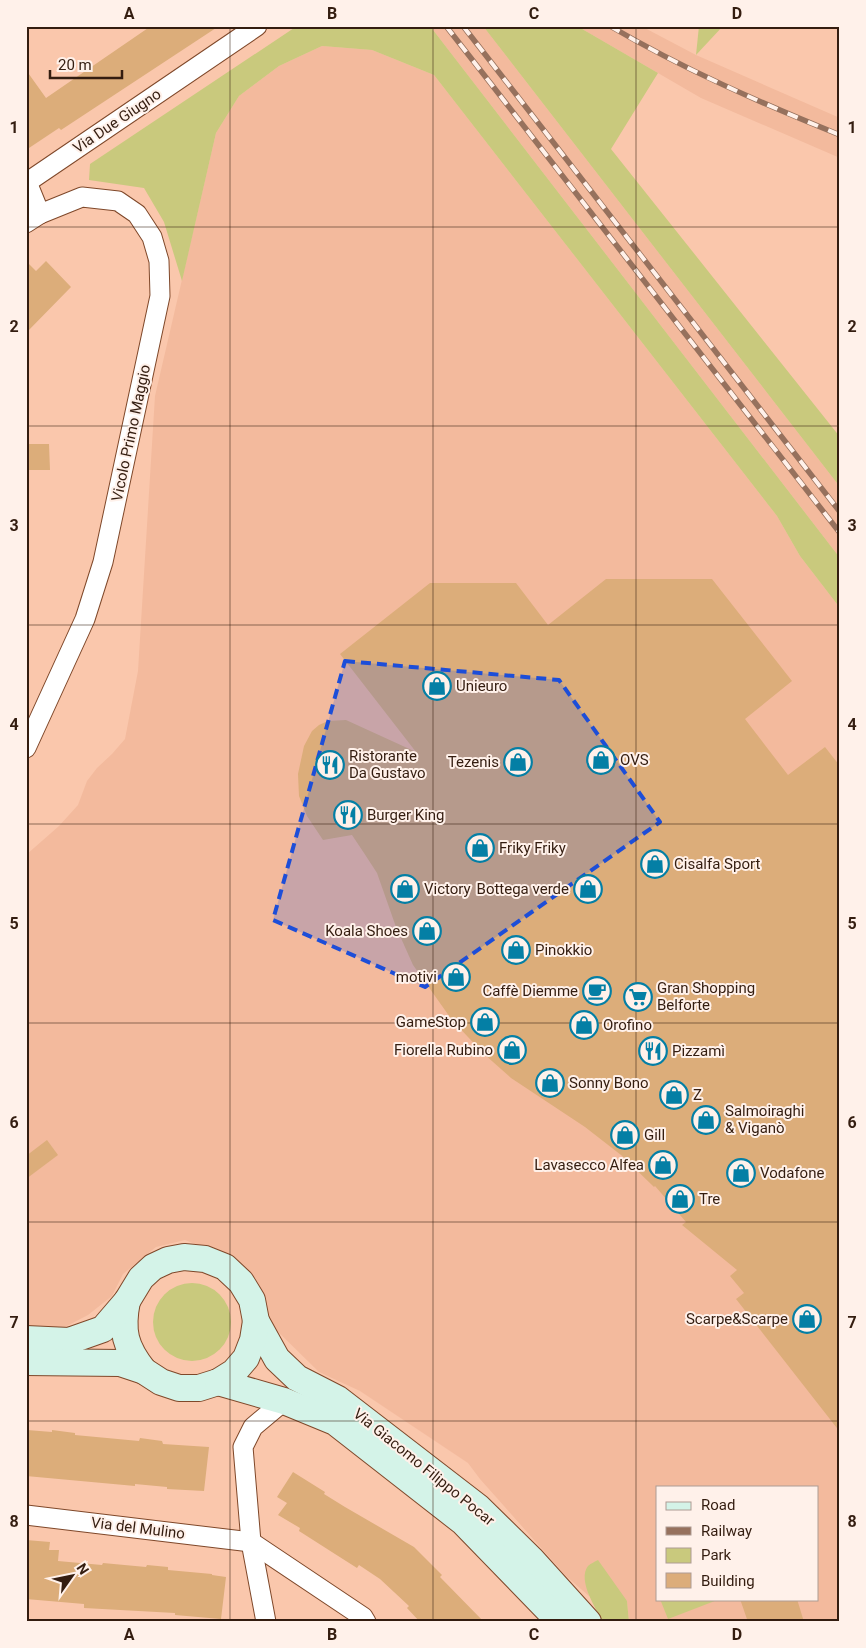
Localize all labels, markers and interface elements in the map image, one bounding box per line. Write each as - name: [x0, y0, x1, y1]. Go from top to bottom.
- text: A: [124, 4, 135, 23]
- text: B: [327, 4, 337, 23]
- text: C: [529, 4, 539, 23]
- text: D: [732, 4, 742, 23]
- scale bar: [50, 48, 122, 80]
- text: 20 m: [58, 56, 92, 74]
- street label: Via Due Giugno: [70, 85, 164, 157]
- text: 1: [9, 118, 19, 137]
- text: 1: [847, 118, 857, 137]
- text: 2: [9, 317, 19, 336]
- text: 2: [847, 317, 857, 336]
- street label: Vicolo Primo Maggio: [108, 363, 154, 503]
- text: 3: [9, 516, 19, 535]
- text: 3: [847, 516, 857, 535]
- shop icon: Unieuro: [422, 671, 452, 701]
- place label: Unieuro: [456, 677, 507, 695]
- text: 4: [9, 715, 19, 734]
- text: 4: [847, 715, 857, 734]
- shop icon: OVS: [586, 745, 616, 775]
- place label: Ristorante Da Gustavo: [349, 747, 426, 782]
- shop icon: Tezenis: [503, 747, 533, 777]
- restaurant icon: Ristorante Da Gustavo: [315, 750, 345, 780]
- place label: OVS: [620, 751, 649, 769]
- place label: Tezenis: [448, 753, 499, 771]
- restaurant icon: Burger King: [333, 800, 363, 830]
- place label: Burger King: [367, 806, 445, 824]
- shop icon: Friky Friky: [465, 833, 495, 863]
- place label: Friky Friky: [499, 839, 566, 857]
- shop icon: Cisalfa Sport: [640, 849, 670, 879]
- place label: Cisalfa Sport: [674, 855, 760, 873]
- shop icon: Victory: [390, 874, 420, 904]
- shop icon: Bottega verde: [573, 874, 603, 904]
- place label: Victory: [424, 880, 471, 898]
- place label: Bottega verde: [477, 880, 569, 898]
- text: 5: [9, 914, 19, 933]
- text: 5: [847, 914, 857, 933]
- shop icon: Koala Shoes: [412, 916, 442, 946]
- place label: Koala Shoes: [325, 922, 408, 940]
- shop icon: Pinokkio: [501, 935, 531, 965]
- place label: Pinokkio: [535, 941, 592, 959]
- shop icon: motivi: [441, 962, 471, 992]
- place label: motivi: [396, 968, 437, 986]
- cafe icon: Caffè Diemme: [582, 976, 612, 1006]
- place label: Gran Shopping Belforte: [657, 979, 755, 1014]
- place label: Caffè Diemme: [482, 982, 578, 1000]
- supermarket icon: Gran Shopping Belforte: [623, 982, 653, 1012]
- shop icon: GameStop: [470, 1007, 500, 1037]
- shop icon: Orofino: [569, 1010, 599, 1040]
- place label: GameStop: [396, 1013, 466, 1031]
- place label: Orofino: [603, 1016, 652, 1034]
- shop icon: Fiorella Rubino: [497, 1035, 527, 1065]
- restaurant icon: Pizzamì: [638, 1036, 668, 1066]
- place label: Fiorella Rubino: [394, 1041, 493, 1059]
- place label: Pizzamì: [672, 1042, 725, 1060]
- shop icon: Sonny Bono: [535, 1068, 565, 1098]
- place label: Sonny Bono: [569, 1074, 649, 1092]
- shop icon: Z: [659, 1080, 689, 1110]
- place label: Z: [693, 1086, 702, 1104]
- place label: Salmoiraghi & Viganò: [725, 1102, 804, 1137]
- shop icon: Salmoiraghi & Viganò: [691, 1105, 721, 1135]
- text: 6: [9, 1113, 19, 1132]
- text: 6: [847, 1113, 857, 1132]
- shop icon: Gill: [610, 1120, 640, 1150]
- place label: Gill: [644, 1126, 665, 1144]
- shop icon: Lavasecco Alfea: [648, 1150, 678, 1180]
- place label: Lavasecco Alfea: [534, 1156, 644, 1174]
- shop icon: Vodafone: [726, 1158, 756, 1188]
- place label: Vodafone: [760, 1164, 824, 1182]
- shop icon: Tre: [665, 1184, 695, 1214]
- place label: Tre: [699, 1190, 720, 1208]
- shop icon: Scarpe&Scarpe: [792, 1304, 822, 1334]
- place label: Scarpe&Scarpe: [686, 1310, 788, 1328]
- text: 7: [9, 1313, 19, 1332]
- text: 7: [847, 1313, 857, 1332]
- street label: Via Giacomo Filippo Pocar: [350, 1405, 498, 1529]
- legend: [656, 1486, 818, 1600]
- text: Road: [701, 1496, 735, 1514]
- text: 8: [9, 1512, 19, 1531]
- text: 8: [847, 1512, 857, 1531]
- street label: Via del Mulino: [90, 1513, 186, 1543]
- text: Railway: [701, 1522, 752, 1540]
- text: Park: [701, 1546, 732, 1564]
- north arrow: [48, 1550, 98, 1600]
- text: N: [73, 1560, 92, 1577]
- text: Building: [701, 1572, 755, 1590]
- text: A: [124, 1625, 135, 1644]
- text: B: [327, 1625, 337, 1644]
- text: C: [529, 1625, 539, 1644]
- text: D: [732, 1625, 742, 1644]

